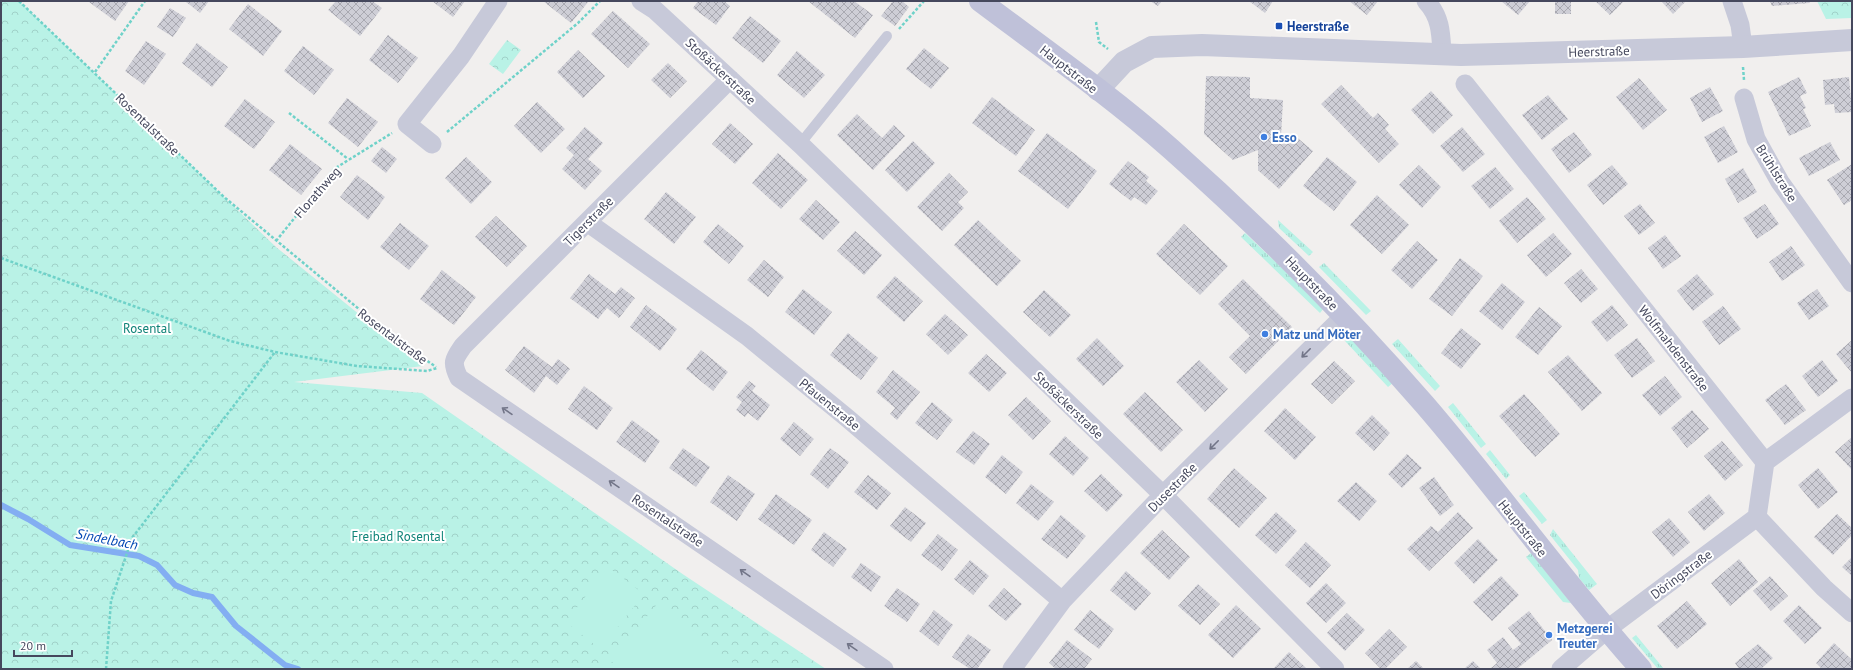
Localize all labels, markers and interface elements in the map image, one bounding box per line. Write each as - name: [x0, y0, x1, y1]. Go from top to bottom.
- place label: Heerstraße: [1287, 18, 1349, 35]
- marker: Heerstraße: [1274, 21, 1284, 31]
- street label: Stoßäckerstraße: [682, 34, 759, 108]
- street label: Hauptstraße: [1036, 42, 1101, 97]
- street label: Heerstraße: [1568, 42, 1630, 61]
- street label: Rosentalstraße: [112, 89, 183, 159]
- place label: Esso: [1272, 129, 1297, 146]
- marker: Esso: [1259, 132, 1269, 142]
- street label: Brühlstraße: [1752, 141, 1801, 205]
- street label: Florathweg: [290, 163, 344, 222]
- street label: Tigerstraße: [560, 193, 617, 250]
- street label: Hauptstraße: [1282, 253, 1342, 314]
- street label: Wolfmahdenstraße: [1635, 302, 1713, 395]
- street label: Rosentalstraße: [354, 305, 431, 368]
- park label: Rosental: [123, 320, 171, 337]
- place label: Matz und Möter: [1273, 326, 1361, 343]
- marker: Matz und Möter: [1260, 329, 1270, 339]
- one-way arrow: [1301, 348, 1311, 358]
- street label: Stoßäckerstraße: [1030, 368, 1107, 443]
- street label: Pfauenstraße: [796, 375, 864, 434]
- one-way arrow: [501, 406, 513, 414]
- one-way arrow: [1209, 440, 1219, 450]
- street label: Dusestraße: [1144, 459, 1201, 516]
- one-way arrow: [609, 480, 620, 488]
- street label: Rosentalstraße: [629, 490, 707, 551]
- street label: Hauptstraße: [1494, 496, 1551, 560]
- water label: Sindelbach: [74, 524, 140, 554]
- park label: Freibad Rosental: [351, 528, 445, 545]
- street label: Döringstraße: [1647, 546, 1715, 603]
- one-way arrow: [740, 569, 751, 577]
- place label: Metzgerei Treuter: [1557, 620, 1613, 652]
- marker: Metzgerei Treuter: [1544, 630, 1554, 640]
- scale bar: [14, 632, 72, 658]
- text: 20 m: [20, 638, 46, 653]
- one-way arrow: [847, 643, 858, 651]

